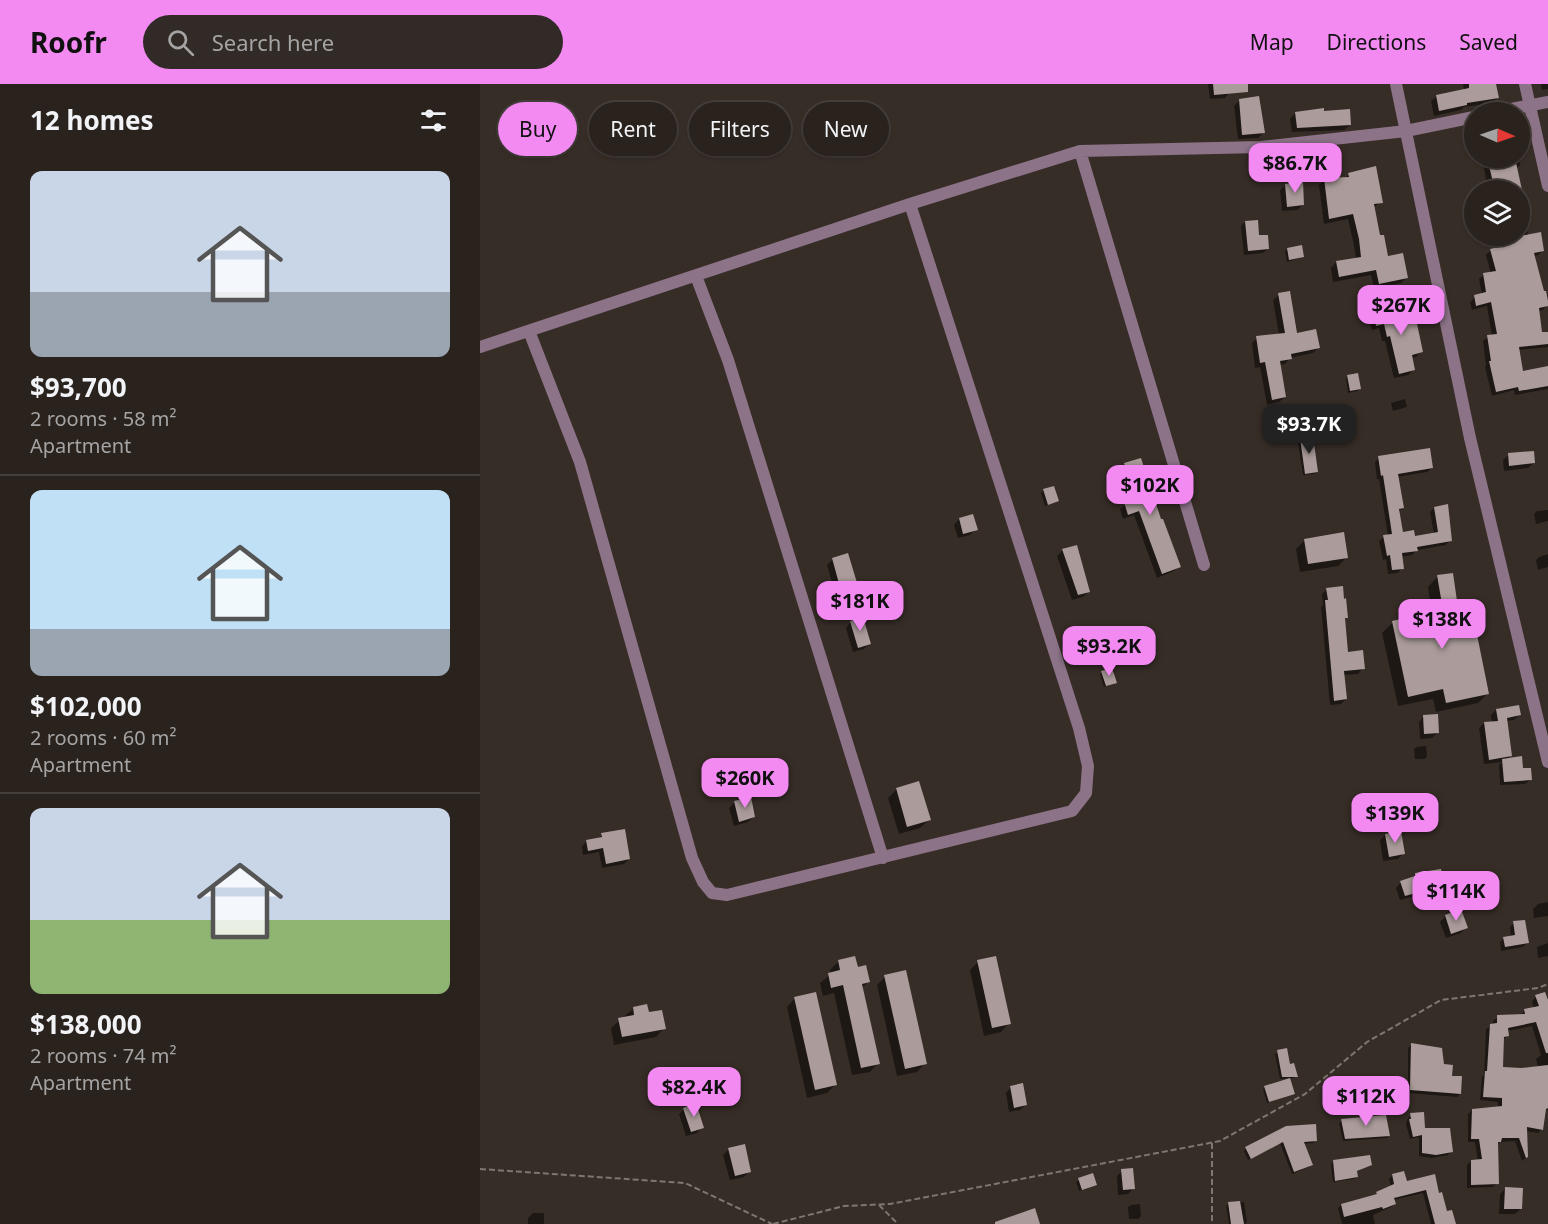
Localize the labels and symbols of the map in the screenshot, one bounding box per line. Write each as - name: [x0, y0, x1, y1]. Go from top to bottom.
- north arrow: [1464, 102, 1530, 168]
- pin: $86.7K: [1246, 143, 1344, 194]
- pin: $267K: [1359, 285, 1443, 336]
- pin: $93.7K: [1260, 404, 1358, 455]
- pin: $102K: [1108, 465, 1192, 516]
- pin: $181K: [818, 581, 902, 632]
- pin: $138K: [1400, 599, 1484, 650]
- pin: $93.2K: [1060, 626, 1158, 677]
- pin: $260K: [703, 758, 787, 809]
- pin: $139K: [1353, 793, 1437, 844]
- pin: $114K: [1414, 871, 1498, 922]
- pin: $82.4K: [645, 1067, 743, 1118]
- pin: $112K: [1324, 1076, 1408, 1127]

